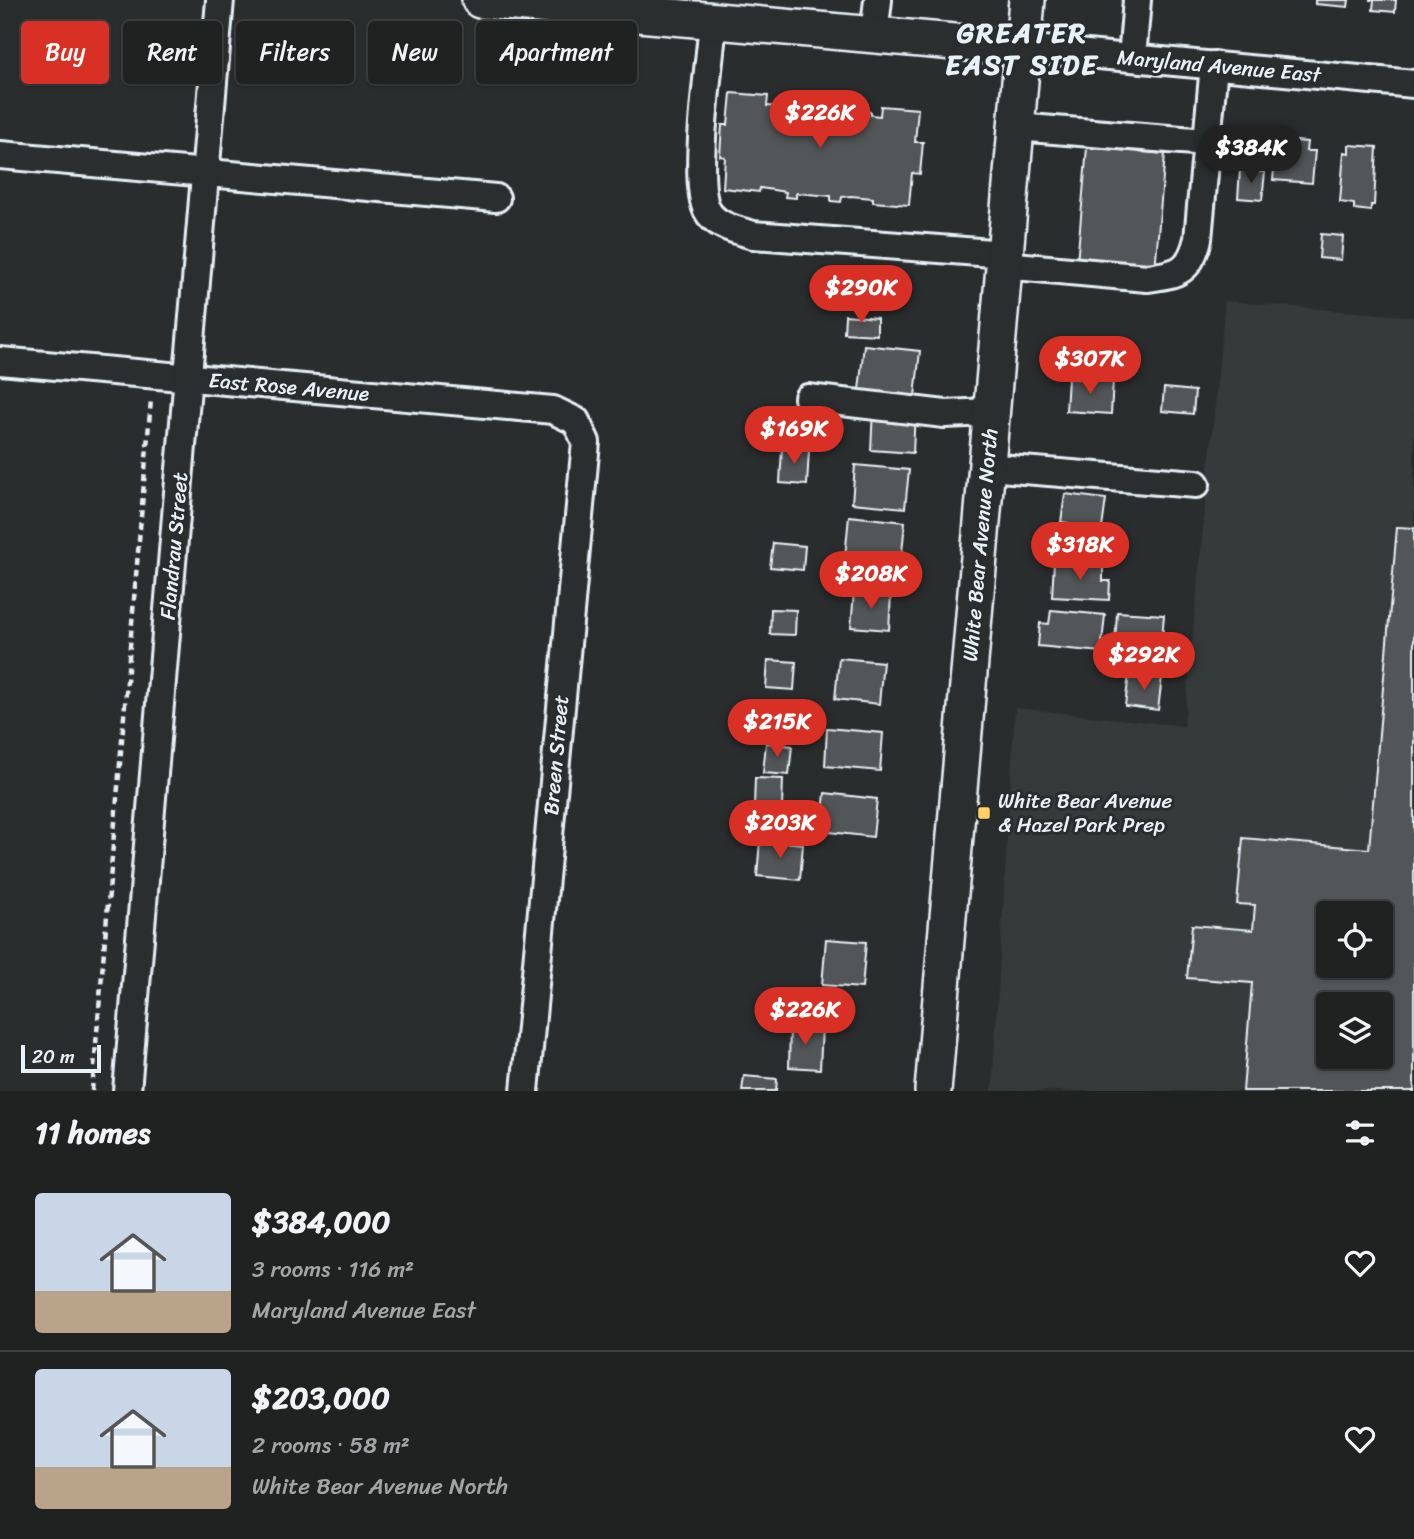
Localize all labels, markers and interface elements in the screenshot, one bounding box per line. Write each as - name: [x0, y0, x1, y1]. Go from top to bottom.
- district label: GREATER EAST SIDE: [945, 8, 1099, 89]
- chip: Buy: [21, 21, 109, 84]
- chip: Rent: [123, 21, 222, 84]
- chip: Filters: [236, 21, 354, 84]
- chip: New: [368, 21, 462, 84]
- chip: Apartment: [476, 21, 637, 84]
- street label: Maryland Avenue East: [1116, 38, 1324, 94]
- pin: $226K: [771, 90, 869, 150]
- text: $226K: [785, 92, 855, 133]
- pin: $384K: [1202, 125, 1300, 185]
- text: $384K: [1216, 127, 1286, 168]
- pin: $290K: [812, 266, 910, 325]
- text: $290K: [825, 267, 897, 308]
- pin: $307K: [1041, 336, 1139, 396]
- text: $307K: [1055, 338, 1125, 379]
- street label: East Rose Avenue: [207, 361, 371, 413]
- pin: $169K: [745, 406, 843, 466]
- text: $169K: [761, 408, 827, 449]
- street label: White Bear Avenue North: [951, 427, 1009, 663]
- street label: Flandrau Street: [149, 471, 199, 621]
- pin: $318K: [1031, 522, 1129, 582]
- text: $318K: [1047, 524, 1113, 565]
- pin: $208K: [822, 552, 920, 611]
- text: $208K: [835, 553, 907, 594]
- pin: $292K: [1095, 632, 1193, 692]
- text: $292K: [1109, 634, 1179, 675]
- street label: Breen Street: [532, 693, 580, 817]
- pin: $215K: [728, 700, 826, 759]
- text: $215K: [744, 701, 810, 742]
- place label: White Bear Avenue & Hazel Park Prep: [998, 782, 1173, 844]
- pin: $203K: [731, 800, 829, 860]
- text: $203K: [745, 802, 815, 843]
- marker: White Bear Avenue & Hazel Park Prep: [976, 805, 992, 821]
- map controls: [1316, 901, 1393, 1069]
- button: locate: [1316, 901, 1393, 978]
- pin: $226K: [756, 988, 854, 1047]
- text: $226K: [770, 989, 840, 1030]
- button: layers: [1316, 992, 1393, 1069]
- text: 20 m: [32, 1040, 75, 1073]
- scale bar: [21, 1042, 102, 1074]
- text: 11 homes: [35, 1106, 150, 1160]
- icon: filters: [1341, 1114, 1379, 1152]
- text: $384,000: [252, 1195, 390, 1249]
- icon: home: [91, 1221, 175, 1305]
- icon: heart: [1341, 1244, 1379, 1282]
- text: 3 rooms · 116 m²: [252, 1249, 414, 1290]
- text: Maryland Avenue East: [252, 1290, 476, 1331]
- text: $203,000: [252, 1371, 390, 1425]
- icon: home: [91, 1397, 175, 1481]
- icon: heart: [1341, 1420, 1379, 1458]
- text: 2 rooms · 58 m²: [252, 1425, 410, 1466]
- text: White Bear Avenue North: [252, 1466, 508, 1507]

